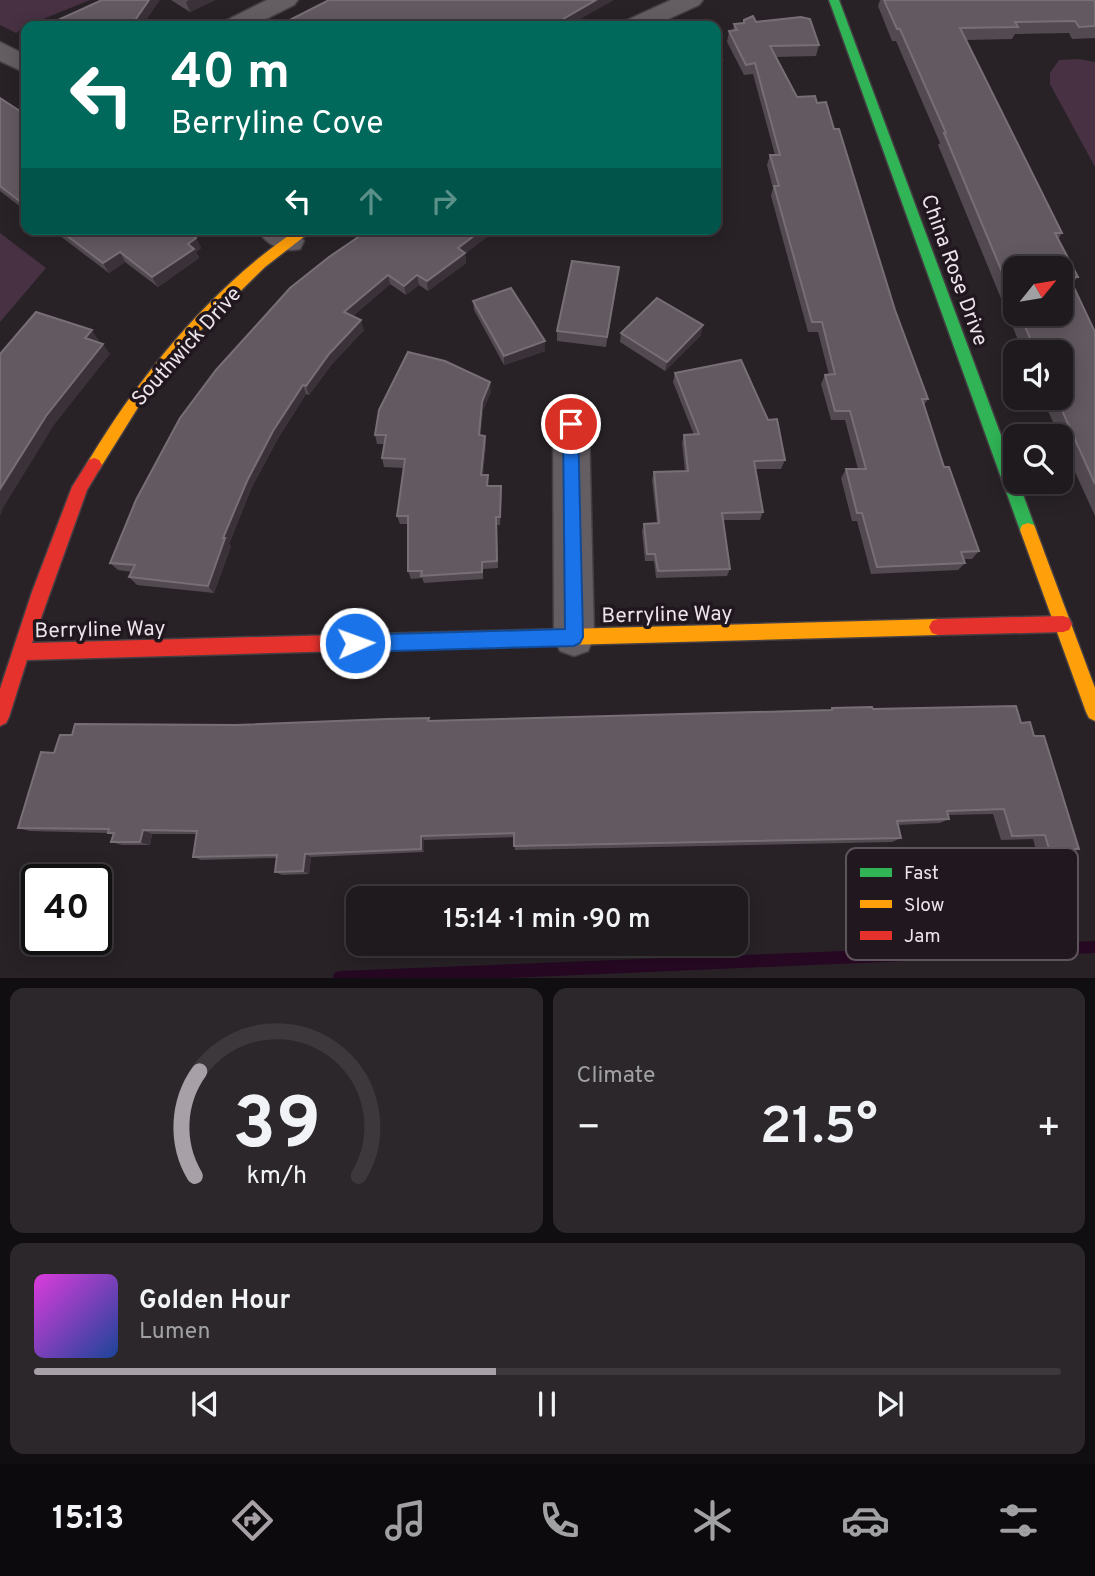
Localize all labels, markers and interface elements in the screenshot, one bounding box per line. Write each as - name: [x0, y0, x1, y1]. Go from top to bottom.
- text: 40 m: [171, 44, 290, 106]
- icon: left: [56, 49, 147, 140]
- text: Berryline Cove: [171, 105, 384, 145]
- icon: left: [279, 182, 317, 220]
- icon: ahead: [352, 182, 390, 220]
- icon: right: [425, 182, 463, 220]
- street label: China Rose Drive: [914, 191, 994, 350]
- north arrow: [1003, 256, 1073, 326]
- map controls: [1003, 256, 1073, 494]
- street label: Southwick Drive: [126, 282, 248, 412]
- button: sound: [1003, 340, 1073, 410]
- pin: [541, 394, 601, 454]
- icon: arrive: [552, 405, 590, 443]
- button: search: [1003, 424, 1073, 494]
- street label: Berryline Way: [601, 601, 733, 630]
- position arrow: [318, 606, 392, 680]
- street label: Berryline Way: [34, 616, 166, 645]
- legend: [846, 848, 1078, 960]
- text: Fast: [904, 862, 939, 886]
- speed limit sign: 40: [21, 864, 112, 955]
- text: Slow: [904, 894, 944, 918]
- text: 15:14 · 1 min · 90 m: [443, 904, 651, 937]
- text: Jam: [904, 925, 941, 949]
- text: Climate: [577, 1062, 655, 1091]
- text: 39: [232, 1083, 320, 1175]
- text: 21.5°: [760, 1096, 878, 1162]
- text: −: [577, 1105, 601, 1154]
- text: +: [1036, 1105, 1061, 1154]
- text: km/h: [246, 1161, 307, 1193]
- text: Golden Hour: [139, 1285, 290, 1318]
- text: Lumen: [139, 1318, 210, 1347]
- icon: previous: [186, 1385, 224, 1423]
- icon: pause: [528, 1385, 566, 1423]
- icon: next: [871, 1385, 909, 1423]
- icon: directions: [228, 1496, 277, 1545]
- icon: music: [381, 1496, 430, 1545]
- icon: phone: [535, 1496, 584, 1545]
- icon: climate: [688, 1496, 737, 1545]
- icon: car: [841, 1496, 890, 1545]
- icon: filters: [994, 1496, 1043, 1545]
- text: 15:13: [52, 1500, 124, 1540]

